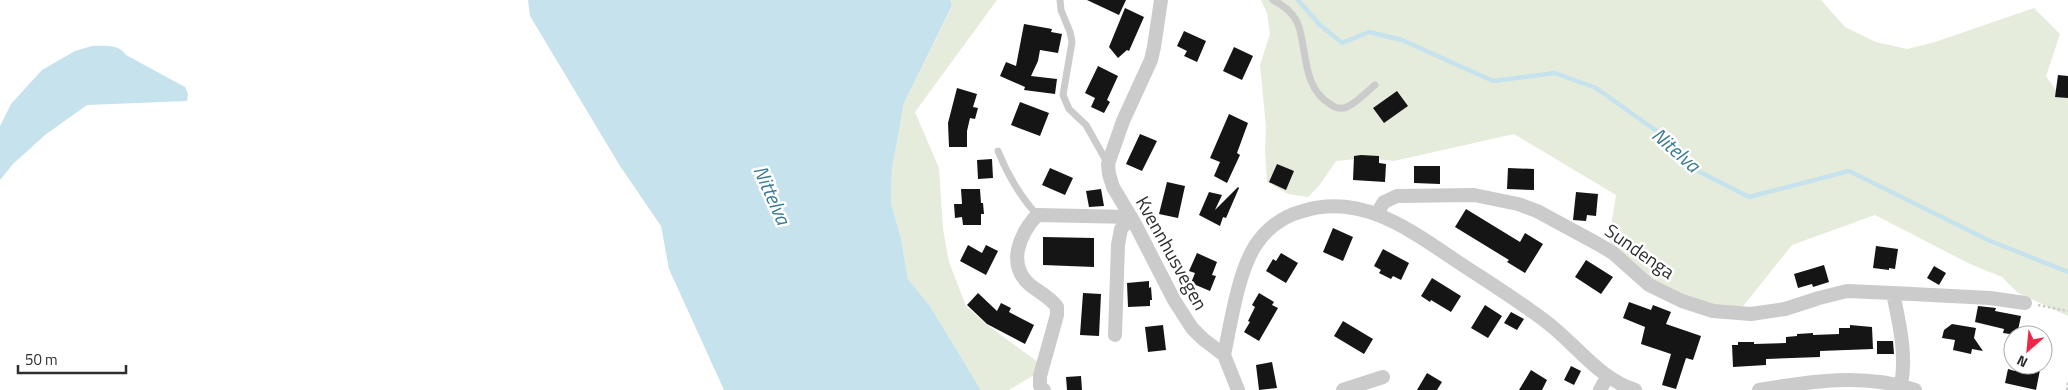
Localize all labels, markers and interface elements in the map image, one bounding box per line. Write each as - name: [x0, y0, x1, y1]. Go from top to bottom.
- water label: Nitelva: [1645, 120, 1708, 180]
- water label: Nittelva: [746, 160, 800, 230]
- street label: Kvennhusvegen: [1129, 190, 1216, 315]
- street label: Sundenga: [1599, 216, 1682, 286]
- north arrow: [2003, 325, 2053, 375]
- scale bar: [18, 342, 125, 374]
- text: 50 m: [25, 348, 58, 371]
- text: N: [2013, 350, 2031, 374]

